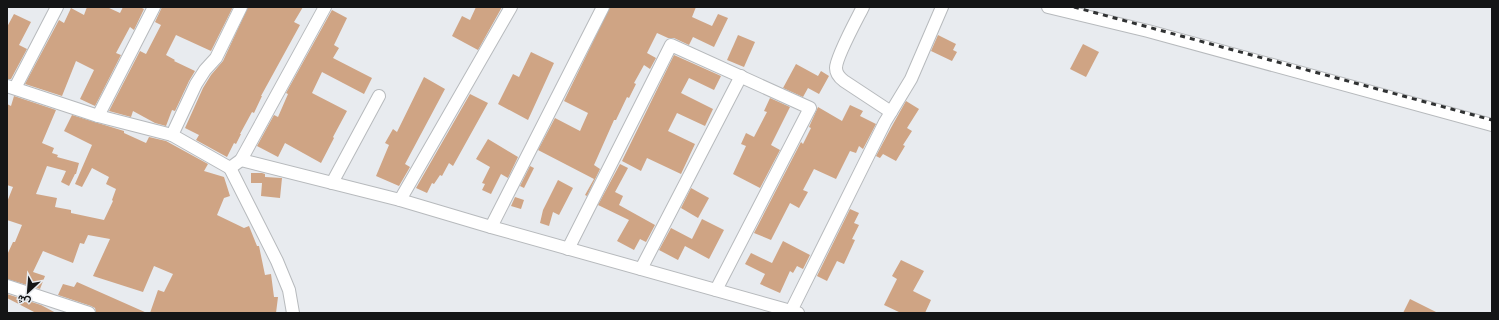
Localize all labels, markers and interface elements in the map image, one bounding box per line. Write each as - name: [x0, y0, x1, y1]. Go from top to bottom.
- north arrow: [8, 272, 48, 312]
- text: ش: [15, 292, 33, 310]

